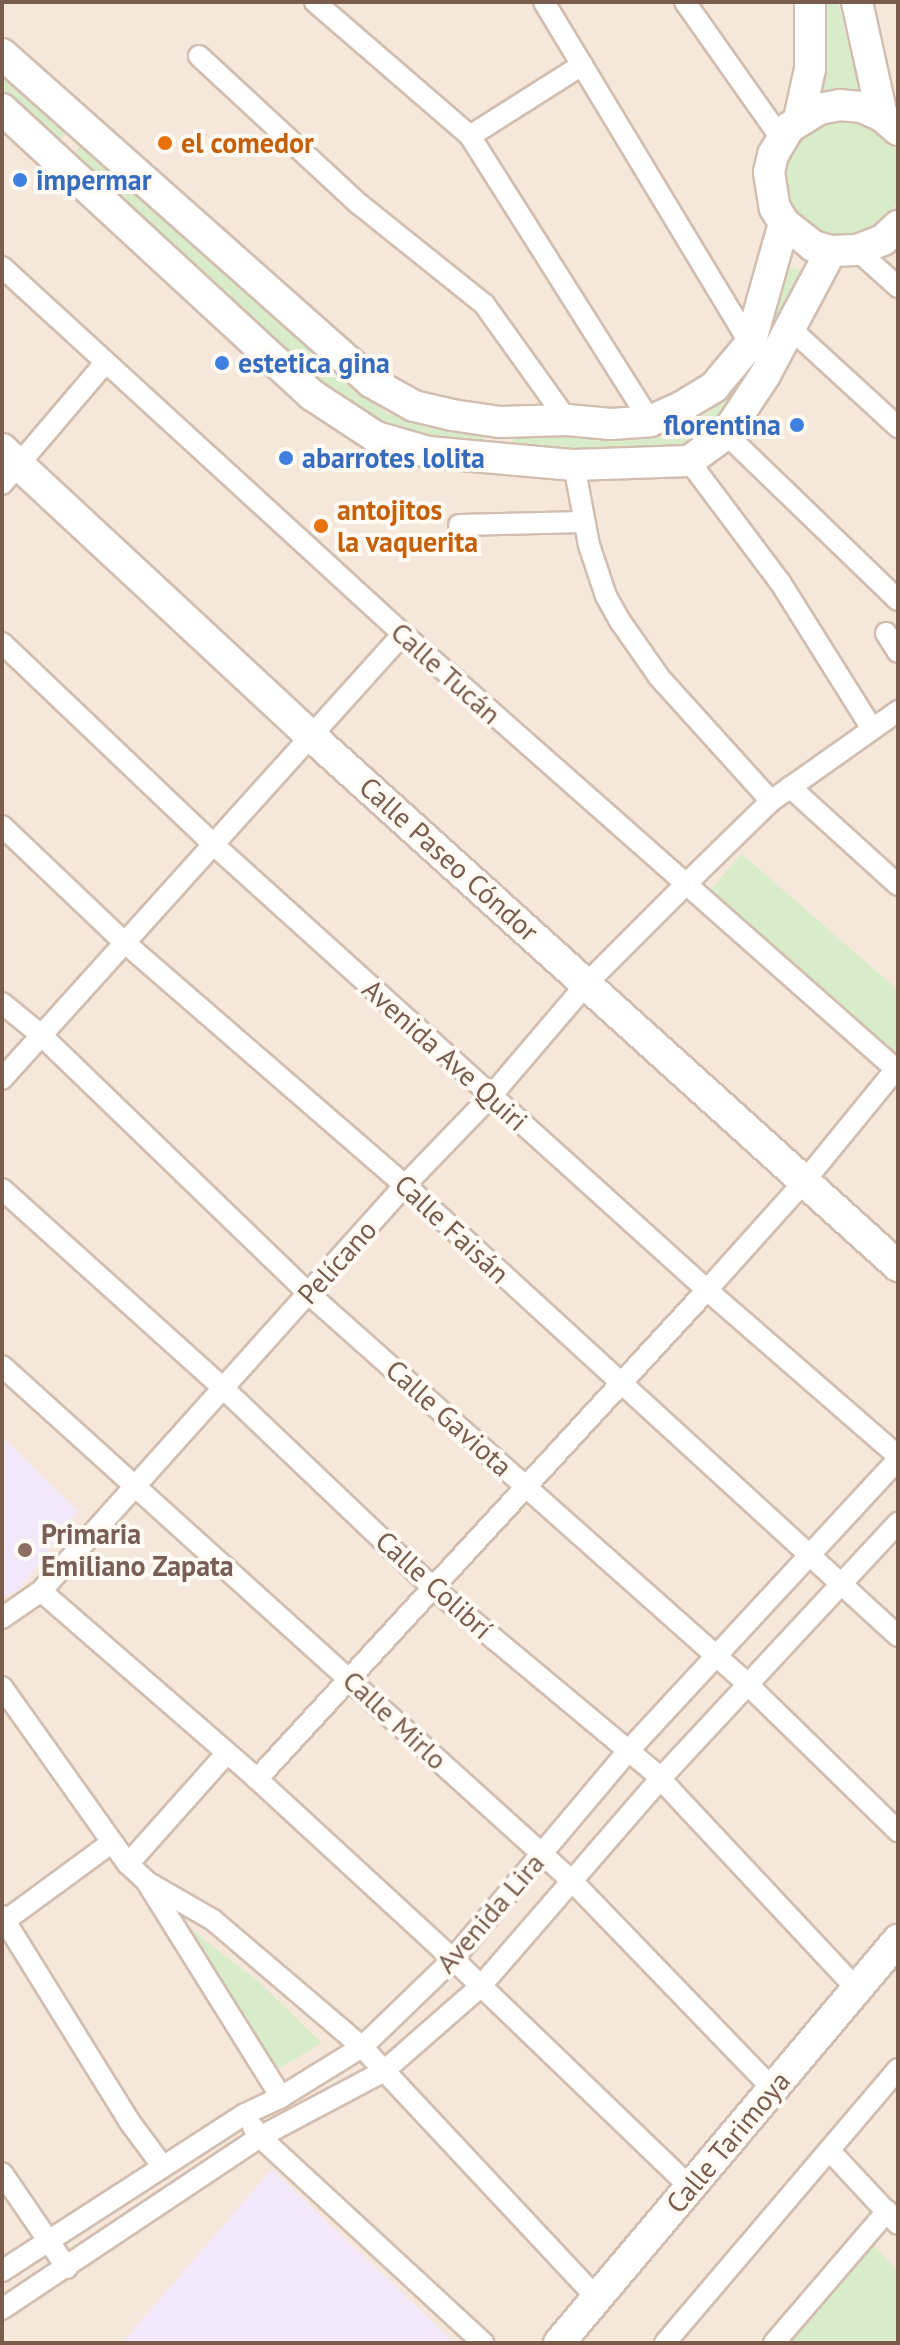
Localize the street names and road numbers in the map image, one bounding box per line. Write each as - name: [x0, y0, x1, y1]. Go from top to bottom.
- street label: Calle Tucán: [384, 615, 508, 731]
- street label: Calle Paseo Cóndor: [353, 770, 545, 948]
- street label: Avenida Ave Quiri: [355, 972, 535, 1138]
- street label: Calle Faisán: [388, 1168, 516, 1290]
- street label: Pelícano: [291, 1213, 383, 1311]
- street label: Calle Gaviota: [379, 1353, 519, 1483]
- street label: Calle Colibrí: [369, 1524, 499, 1646]
- street label: Calle Mirlo: [336, 1663, 454, 1777]
- street label: Avenida Lira: [429, 1846, 551, 1980]
- street label: Calle Tarimoya: [659, 2064, 797, 2220]

